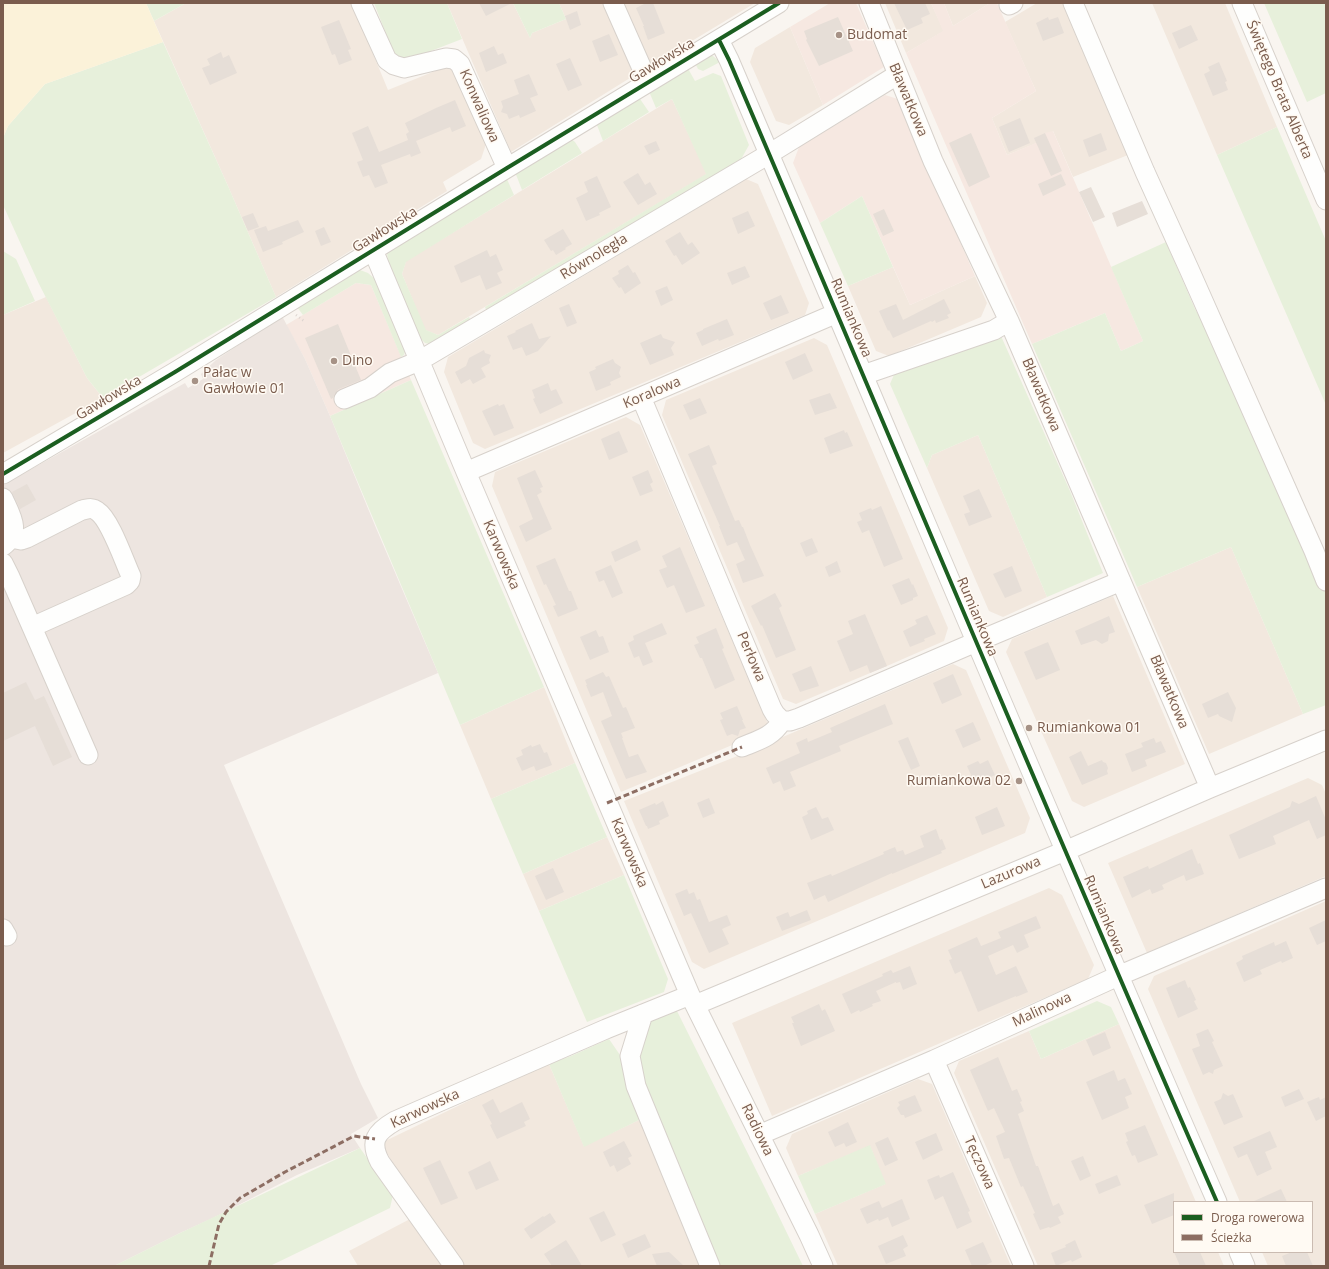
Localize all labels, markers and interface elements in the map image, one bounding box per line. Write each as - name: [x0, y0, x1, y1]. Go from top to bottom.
- street label: Świętego Brata Alberta: [1242, 18, 1316, 162]
- place label: Budomat: [847, 27, 907, 43]
- marker: Budomat: [834, 30, 844, 40]
- street label: Gawłowska: [626, 35, 698, 87]
- street label: Bławatkowa: [885, 61, 931, 139]
- street label: Konwaliowa: [455, 67, 503, 145]
- street label: Gawłowska: [349, 203, 421, 257]
- street label: Równoległa: [557, 230, 631, 284]
- street label: Rumiankowa: [827, 276, 875, 360]
- place label: Dino: [342, 353, 373, 369]
- marker: Dino: [329, 356, 339, 366]
- street label: Bławatkowa: [1018, 356, 1064, 434]
- place label: Pałac w Gawłowie 01: [203, 365, 286, 398]
- street label: Gawłowska: [73, 372, 145, 424]
- street label: Koralowa: [621, 373, 683, 413]
- marker: Pałac w Gawłowie 01: [190, 376, 200, 386]
- street label: Karwowska: [479, 518, 523, 592]
- street label: Rumiankowa: [953, 575, 1001, 659]
- street label: Perłowa: [733, 630, 769, 684]
- street label: Bławatkowa: [1146, 653, 1192, 731]
- place label: Rumiankowa 01: [1037, 720, 1141, 736]
- marker: Rumiankowa 01: [1024, 723, 1034, 733]
- place label: Rumiankowa 02: [907, 773, 1011, 789]
- marker: Rumiankowa 02: [1014, 776, 1024, 786]
- street label: Karwowska: [607, 816, 651, 890]
- street label: Lazurowa: [979, 853, 1043, 893]
- street label: Rumiankowa: [1080, 873, 1128, 957]
- street label: Malinowa: [1010, 989, 1074, 1031]
- street label: Karwowska: [388, 1086, 462, 1132]
- street label: Radiowa: [737, 1101, 777, 1159]
- street label: Tęczowa: [960, 1134, 998, 1192]
- legend: [1173, 1201, 1313, 1253]
- text: Droga rowerowa: [1211, 1209, 1304, 1226]
- text: Ścieżka: [1211, 1229, 1252, 1246]

